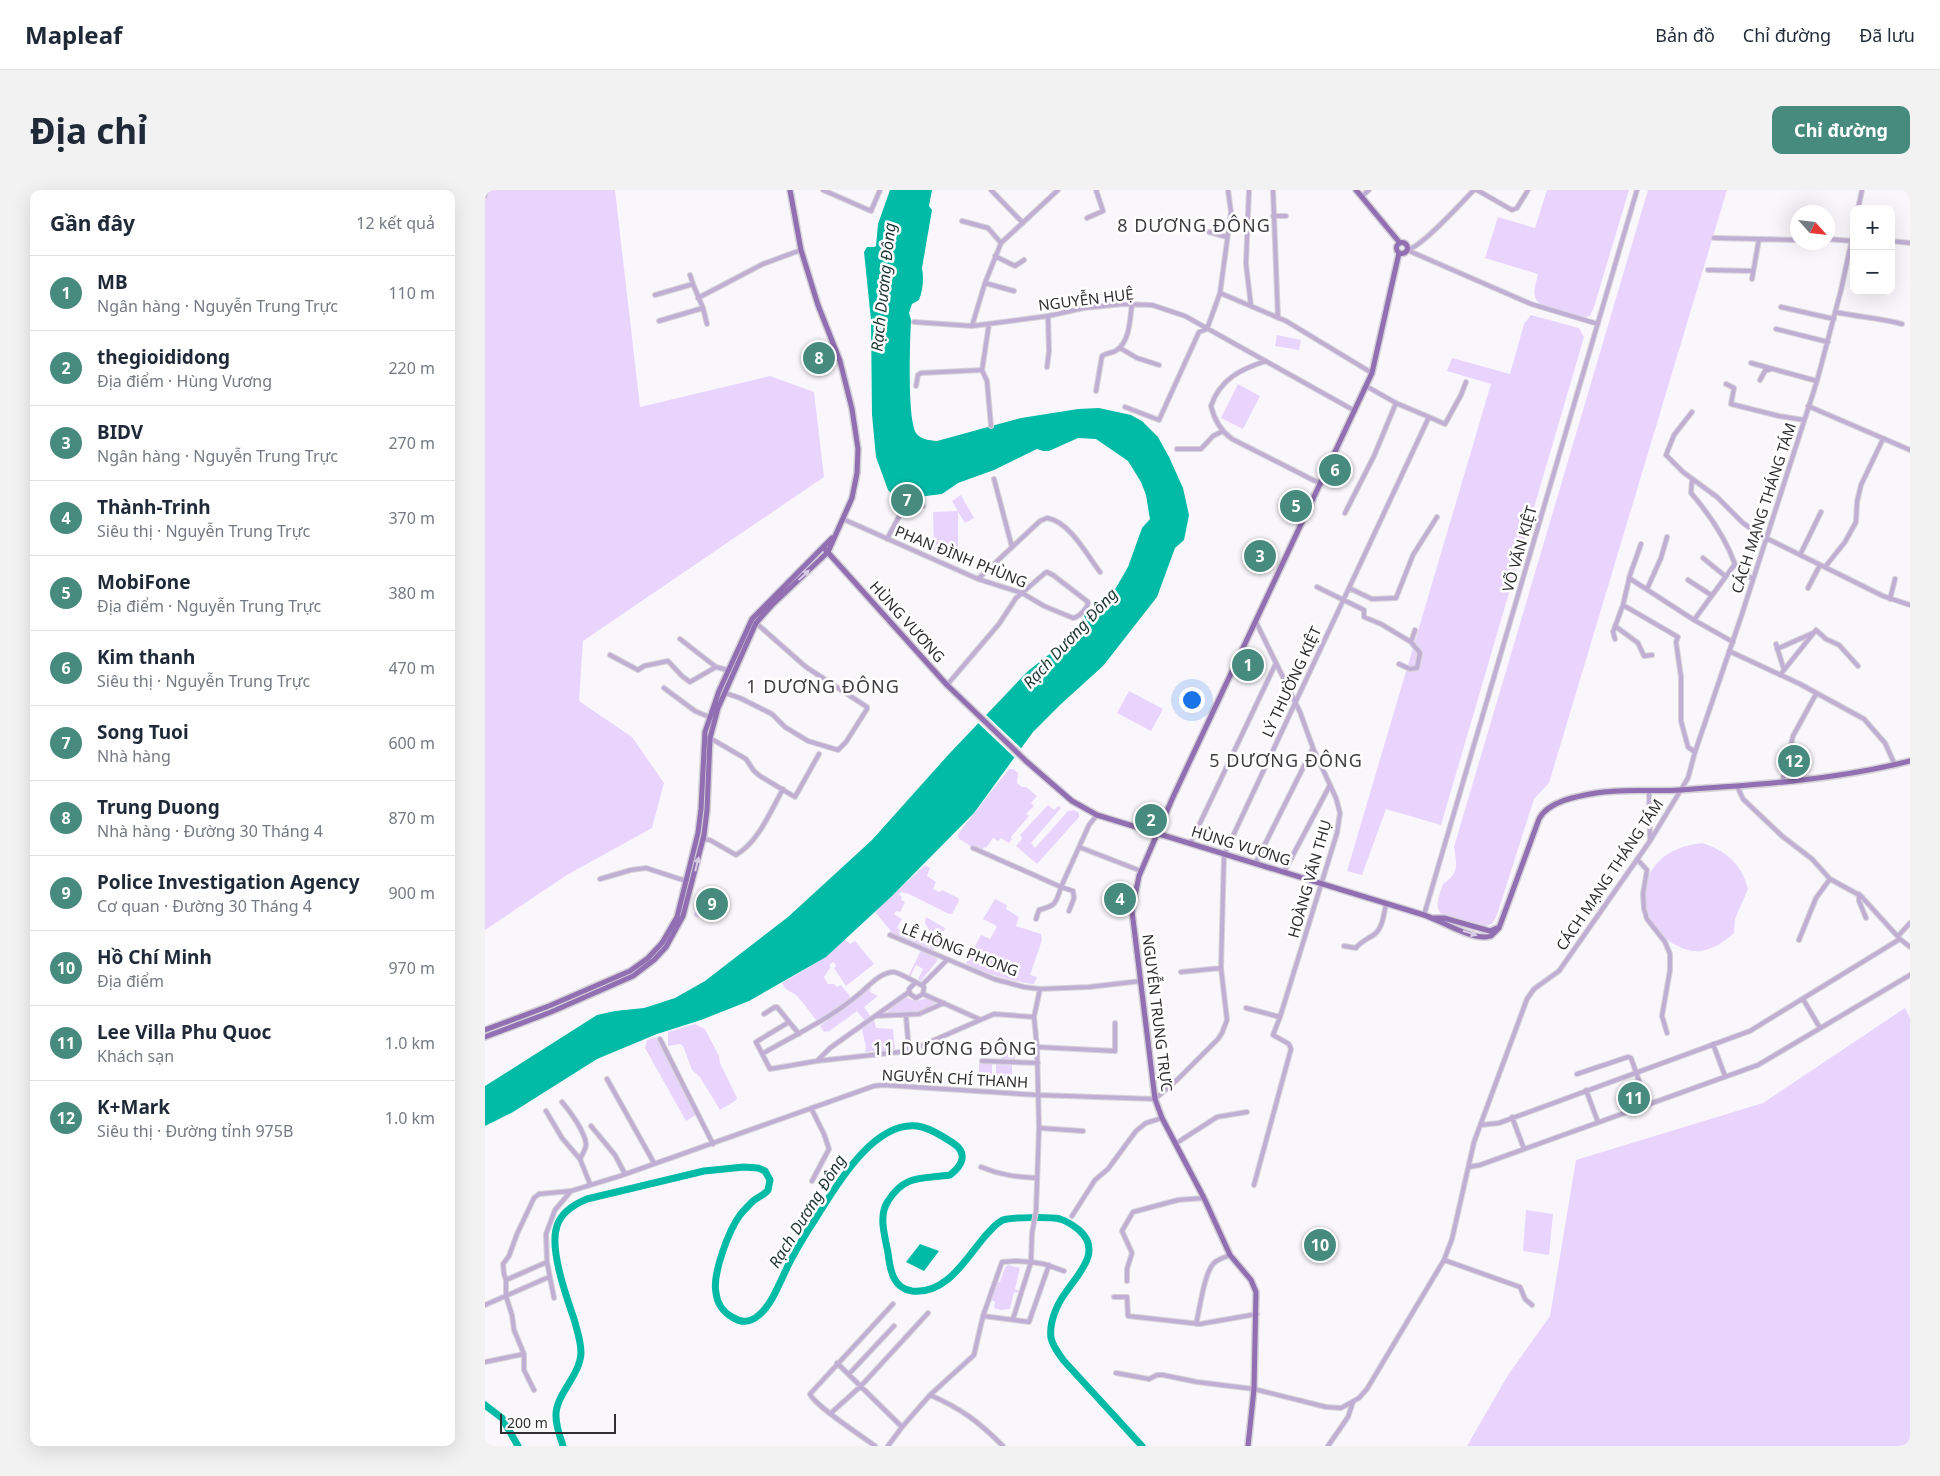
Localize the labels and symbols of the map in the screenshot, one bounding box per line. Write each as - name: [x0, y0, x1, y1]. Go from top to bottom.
- north arrow: [1790, 205, 1835, 250]
- district label: 8 DƯƠNG ĐÔNG: [1117, 213, 1271, 237]
- water label: Rạch Dương Đông: [865, 221, 901, 353]
- street label: NGUYỄN HUỆ: [1037, 283, 1135, 315]
- pin: 8: [803, 339, 835, 377]
- street label: CÁCH MẠNG THÁNG TÁM: [1726, 420, 1800, 596]
- pin: 6: [1319, 451, 1351, 489]
- pin: 7: [891, 481, 923, 519]
- pin: 5: [1280, 487, 1312, 525]
- street label: VÕ VĂN KIỆT: [1497, 503, 1541, 594]
- street label: PHAN ĐÌNH PHÙNG: [892, 520, 1030, 592]
- pin: 3: [1244, 537, 1276, 575]
- one-way arrow: [798, 569, 810, 581]
- street label: HÙNG VƯƠNG: [866, 576, 950, 666]
- water label: Rạch Dương Đông: [1018, 583, 1122, 693]
- street label: LÝ THƯỜNG KIỆT: [1257, 622, 1326, 740]
- pin: 1: [1232, 646, 1264, 684]
- district label: 1 DƯƠNG ĐÔNG: [746, 674, 900, 698]
- your location: [1179, 687, 1205, 713]
- pin: 12: [1778, 742, 1810, 780]
- district label: 5 DƯƠNG ĐÔNG: [1209, 748, 1363, 772]
- street label: CÁCH MẠNG THÁNG TÁM: [1551, 795, 1667, 954]
- pin: 2: [1135, 801, 1167, 839]
- street label: HOÀNG VĂN THỤ: [1283, 817, 1335, 940]
- street label: HÙNG VƯƠNG: [1189, 820, 1293, 870]
- one-way arrow: [693, 857, 701, 872]
- pin: 4: [1104, 880, 1136, 918]
- pin: 9: [696, 885, 728, 923]
- street label: LÊ HỒNG PHONG: [899, 918, 1022, 981]
- one-way arrow: [1463, 930, 1478, 937]
- street label: NGUYỄN TRUNG TRỰC: [1138, 933, 1178, 1093]
- district label: 11 DƯƠNG ĐÔNG: [873, 1036, 1037, 1060]
- street label: NGUYỄN CHÍ THANH: [881, 1064, 1029, 1092]
- pin: 11: [1618, 1079, 1650, 1117]
- water label: Rạch Dương Đông: [763, 1150, 851, 1272]
- pin: 10: [1304, 1226, 1336, 1264]
- scale bar: [500, 1411, 616, 1434]

